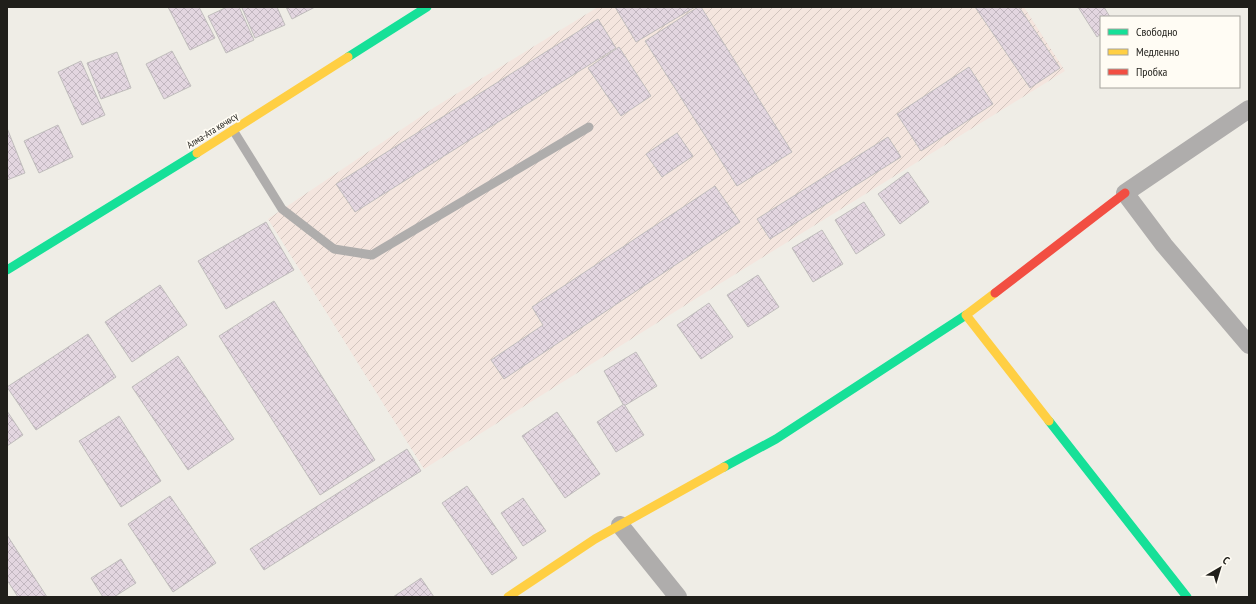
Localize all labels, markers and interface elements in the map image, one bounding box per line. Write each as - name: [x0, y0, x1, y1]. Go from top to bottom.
- legend: [1100, 16, 1240, 88]
- text: Свободно: [1136, 24, 1178, 39]
- text: Медленно: [1136, 44, 1179, 59]
- text: Пробка: [1136, 64, 1168, 79]
- street label: Алма-Ата көчөсү: [184, 109, 240, 151]
- north arrow: [1200, 548, 1240, 588]
- text: С: [1220, 553, 1232, 567]

